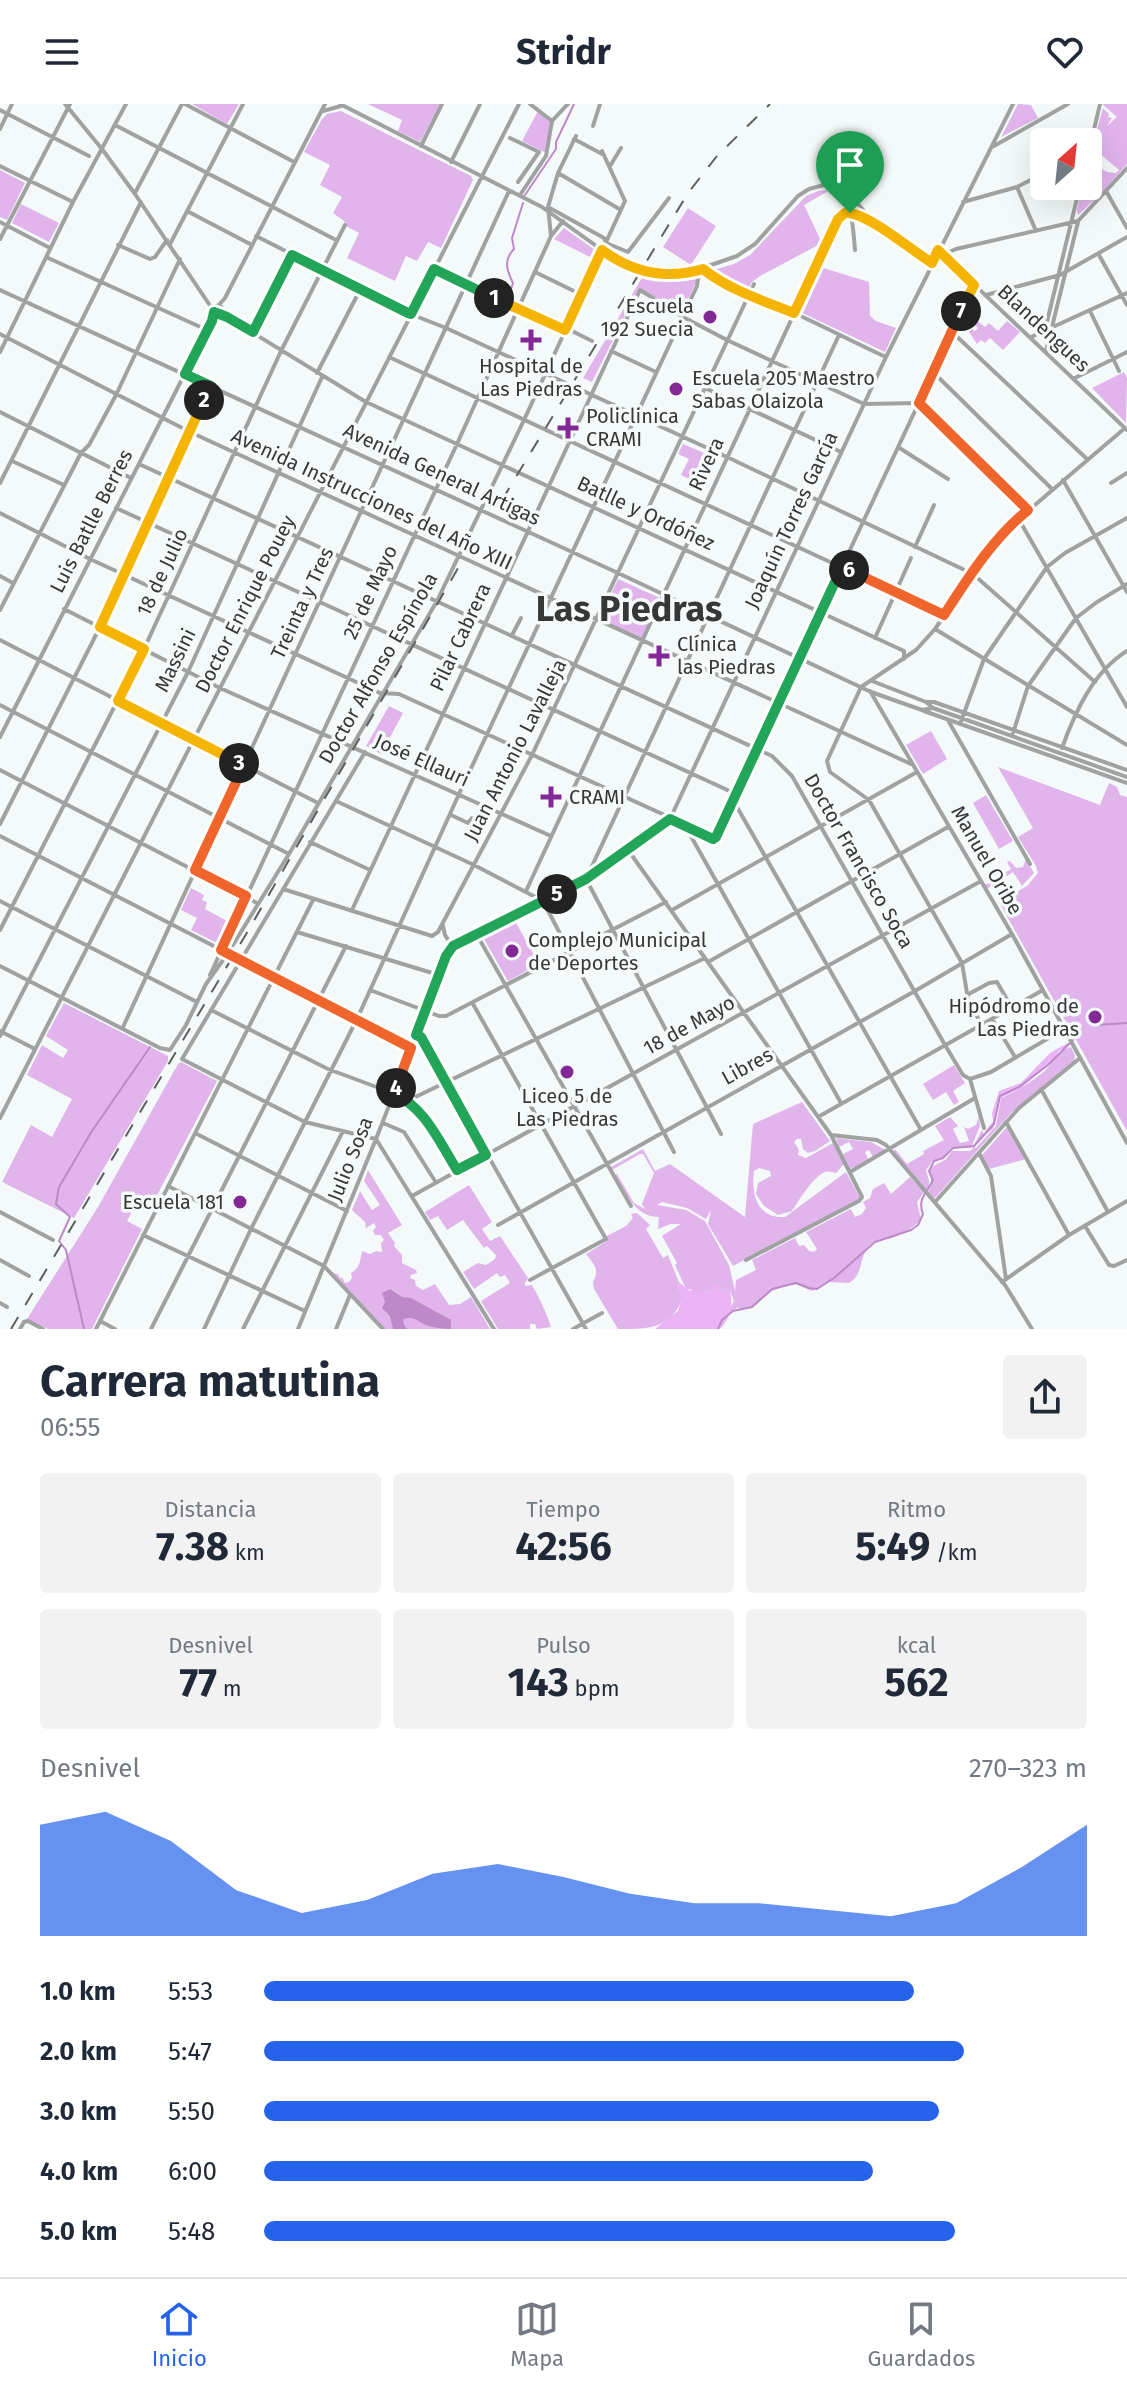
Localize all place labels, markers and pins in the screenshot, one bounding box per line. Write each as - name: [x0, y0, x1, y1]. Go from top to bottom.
- pin: [816, 131, 884, 213]
- pin: 1: [474, 278, 514, 318]
- pin: 7: [941, 291, 981, 331]
- place label: Escuela 192 Suecia: [601, 294, 694, 341]
- marker: Escuela 192 Suecia: [701, 308, 719, 326]
- marker: Hospital de Las Piedras: [520, 329, 542, 351]
- place label: Hospital de Las Piedras: [479, 354, 583, 401]
- place label: Escuela 205 Maestro Sabas Olaizola: [692, 366, 875, 413]
- pin: 2: [184, 380, 224, 420]
- marker: Escuela 205 Maestro Sabas Olaizola: [667, 380, 685, 398]
- place label: Policlinica CRAMI: [586, 404, 679, 451]
- marker: Policlinica CRAMI: [557, 417, 579, 439]
- pin: 6: [829, 550, 869, 590]
- place label: Clínica las Piedras: [677, 632, 775, 679]
- marker: Clínica las Piedras: [648, 645, 670, 667]
- pin: 3: [219, 743, 259, 783]
- place label: CRAMI: [569, 785, 625, 809]
- marker: CRAMI: [540, 786, 562, 808]
- pin: 5: [537, 874, 577, 914]
- place label: Complejo Municipal de Deportes: [528, 928, 707, 975]
- marker: Complejo Municipal de Deportes: [503, 942, 521, 960]
- place label: Hipódromo de Las Piedras: [948, 994, 1079, 1041]
- marker: Hipódromo de Las Piedras: [1086, 1008, 1104, 1026]
- marker: Liceo 5 de Las Piedras: [558, 1063, 576, 1081]
- pin: 4: [376, 1068, 416, 1108]
- place label: Liceo 5 de Las Piedras: [516, 1084, 618, 1131]
- place label: Escuela 181: [122, 1190, 224, 1214]
- marker: Escuela 181: [231, 1193, 249, 1211]

